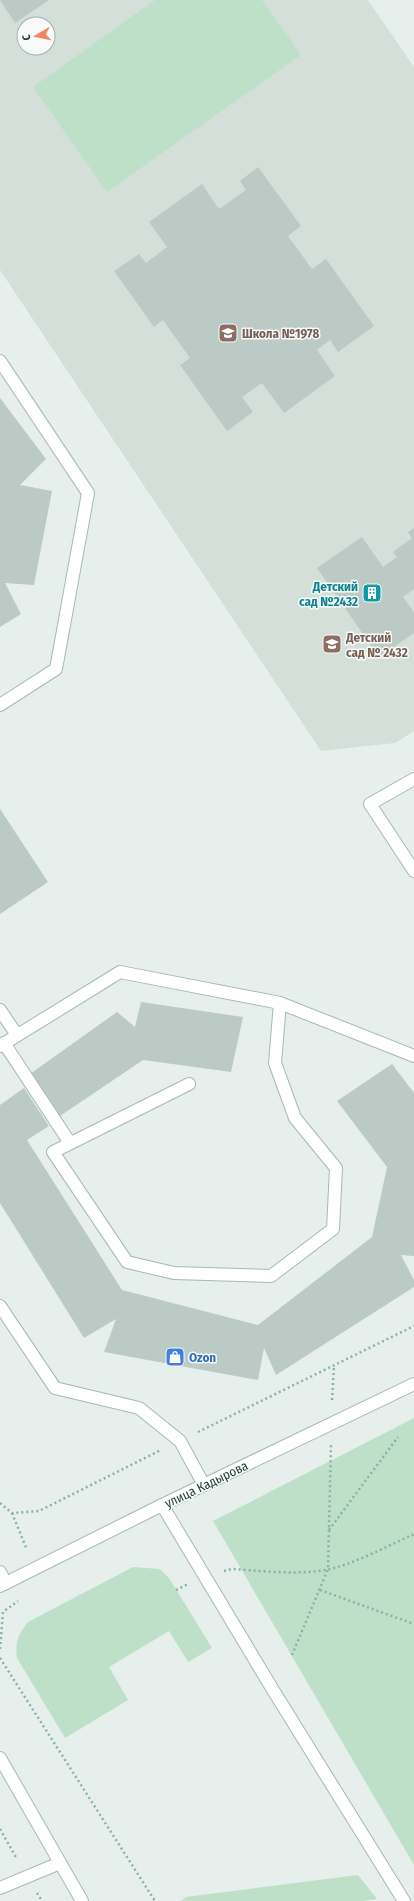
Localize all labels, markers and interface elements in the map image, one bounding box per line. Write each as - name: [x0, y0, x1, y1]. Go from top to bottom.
- north arrow: [16, 16, 56, 56]
- text: С: [20, 33, 33, 41]
- school or university icon: Школа №1978: [217, 322, 239, 344]
- place label: Школа №1978: [242, 326, 319, 341]
- place label: Детский сад №2432: [299, 579, 358, 609]
- building icon: Детский сад №2432: [361, 582, 383, 604]
- place label: Детский сад № 2432: [345, 630, 408, 660]
- school or university icon: Детский сад № 2432: [321, 633, 343, 655]
- shop icon: Ozon: [164, 1346, 186, 1368]
- place label: Ozon: [189, 1350, 216, 1365]
- street label: улица Кадырова: [162, 1458, 250, 1511]

